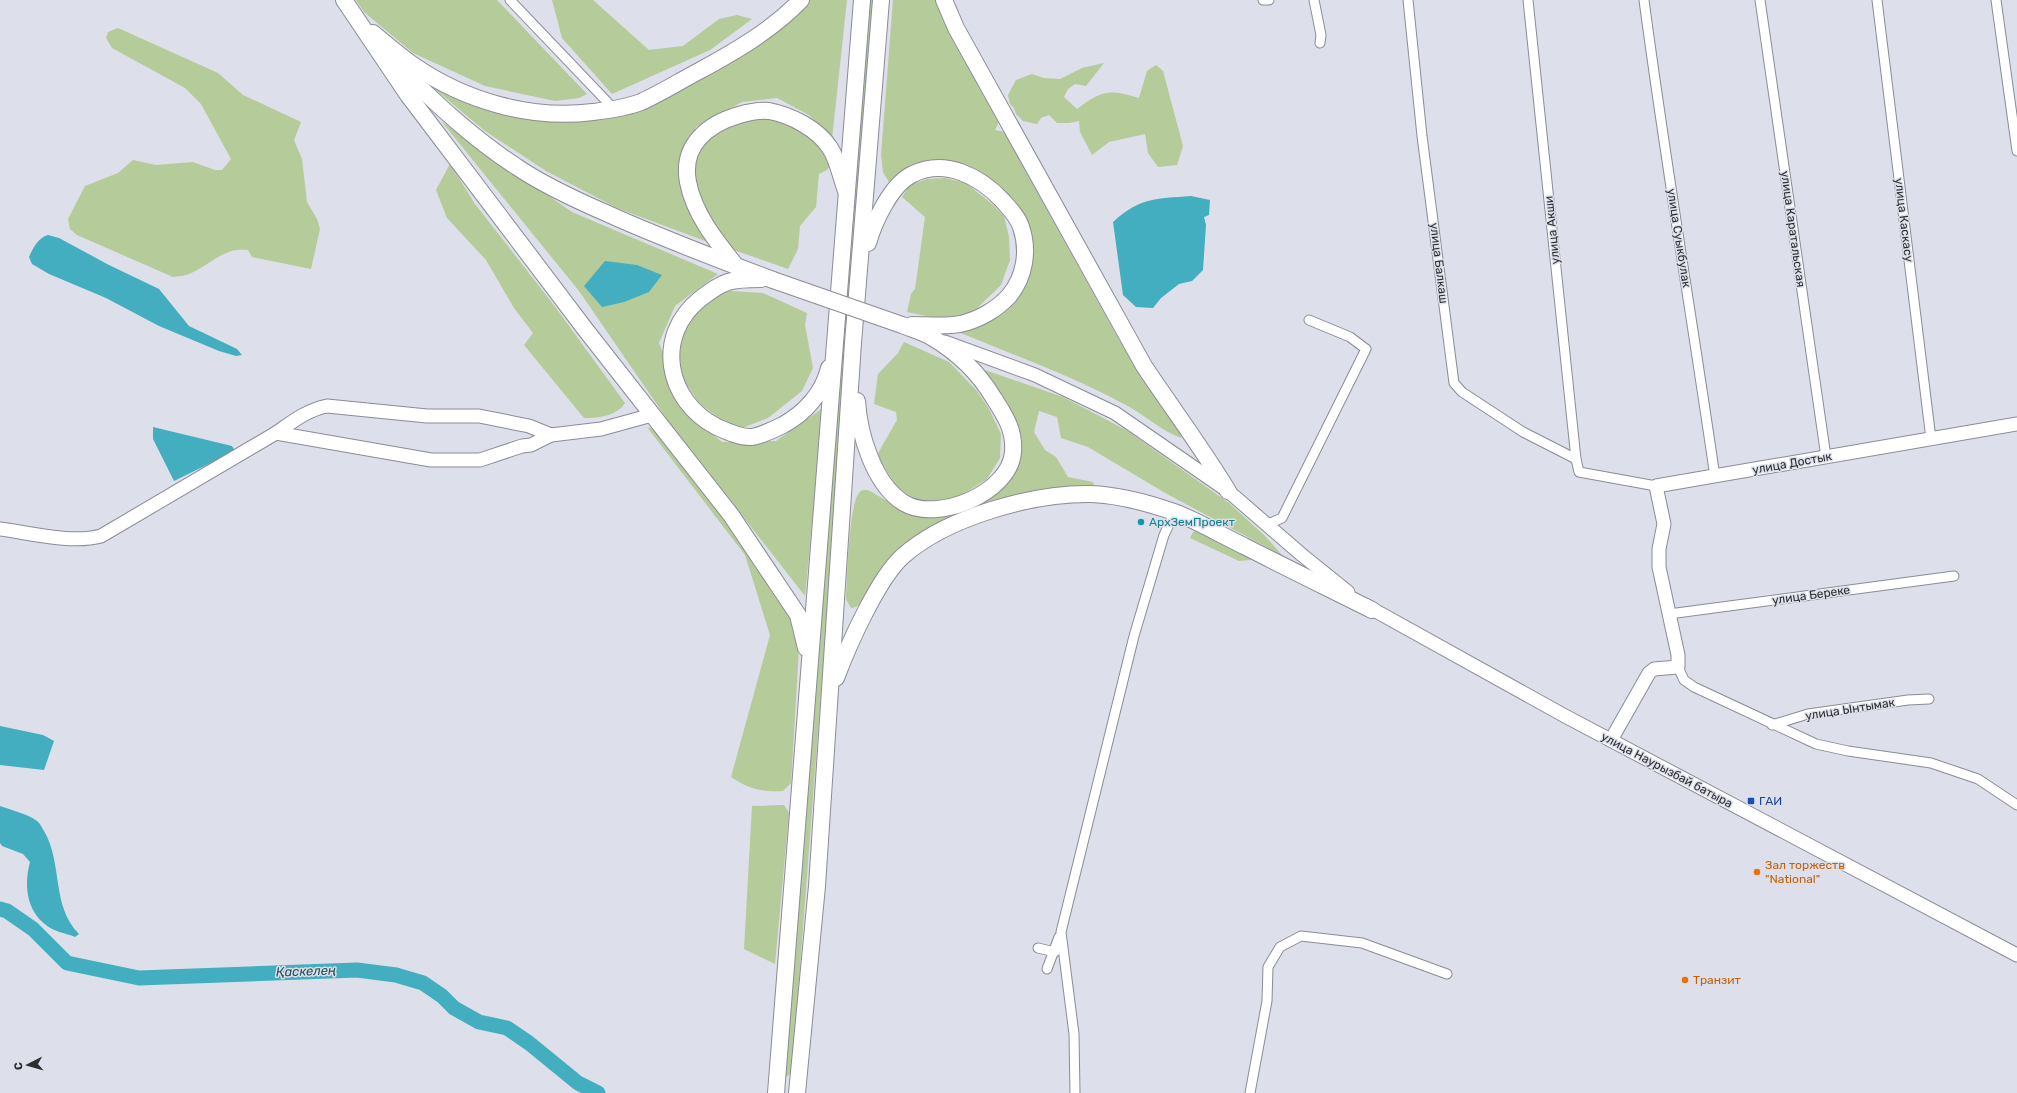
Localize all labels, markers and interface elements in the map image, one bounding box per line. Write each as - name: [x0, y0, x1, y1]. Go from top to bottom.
- street label: улица Каратальская: [1778, 170, 1808, 288]
- street label: улица Каскасу: [1892, 177, 1916, 263]
- street label: улица Суыкбулак: [1664, 187, 1694, 289]
- street label: улица Акши: [1541, 195, 1563, 265]
- street label: улица Балкаш: [1427, 222, 1451, 304]
- street label: улица Достык: [1751, 449, 1833, 477]
- place label: АрхЗемПроект: [1149, 515, 1235, 529]
- marker: АрхЗемПроект: [1136, 517, 1146, 527]
- street label: улица Береке: [1771, 583, 1851, 607]
- street label: улица Ынтымак: [1804, 695, 1896, 723]
- street label: улица Наурызбай батыра: [1599, 729, 1735, 811]
- place label: ГАИ: [1759, 794, 1782, 808]
- marker: ГАИ: [1746, 796, 1756, 806]
- place label: Зал торжеств "National": [1765, 858, 1845, 886]
- marker: Зал торжеств "National": [1752, 867, 1762, 877]
- water label: Қаскелең: [276, 962, 336, 980]
- place label: Транзит: [1693, 973, 1741, 987]
- marker: Транзит: [1680, 975, 1690, 985]
- north arrow: [8, 1045, 48, 1085]
- text: С: [12, 1061, 25, 1071]

